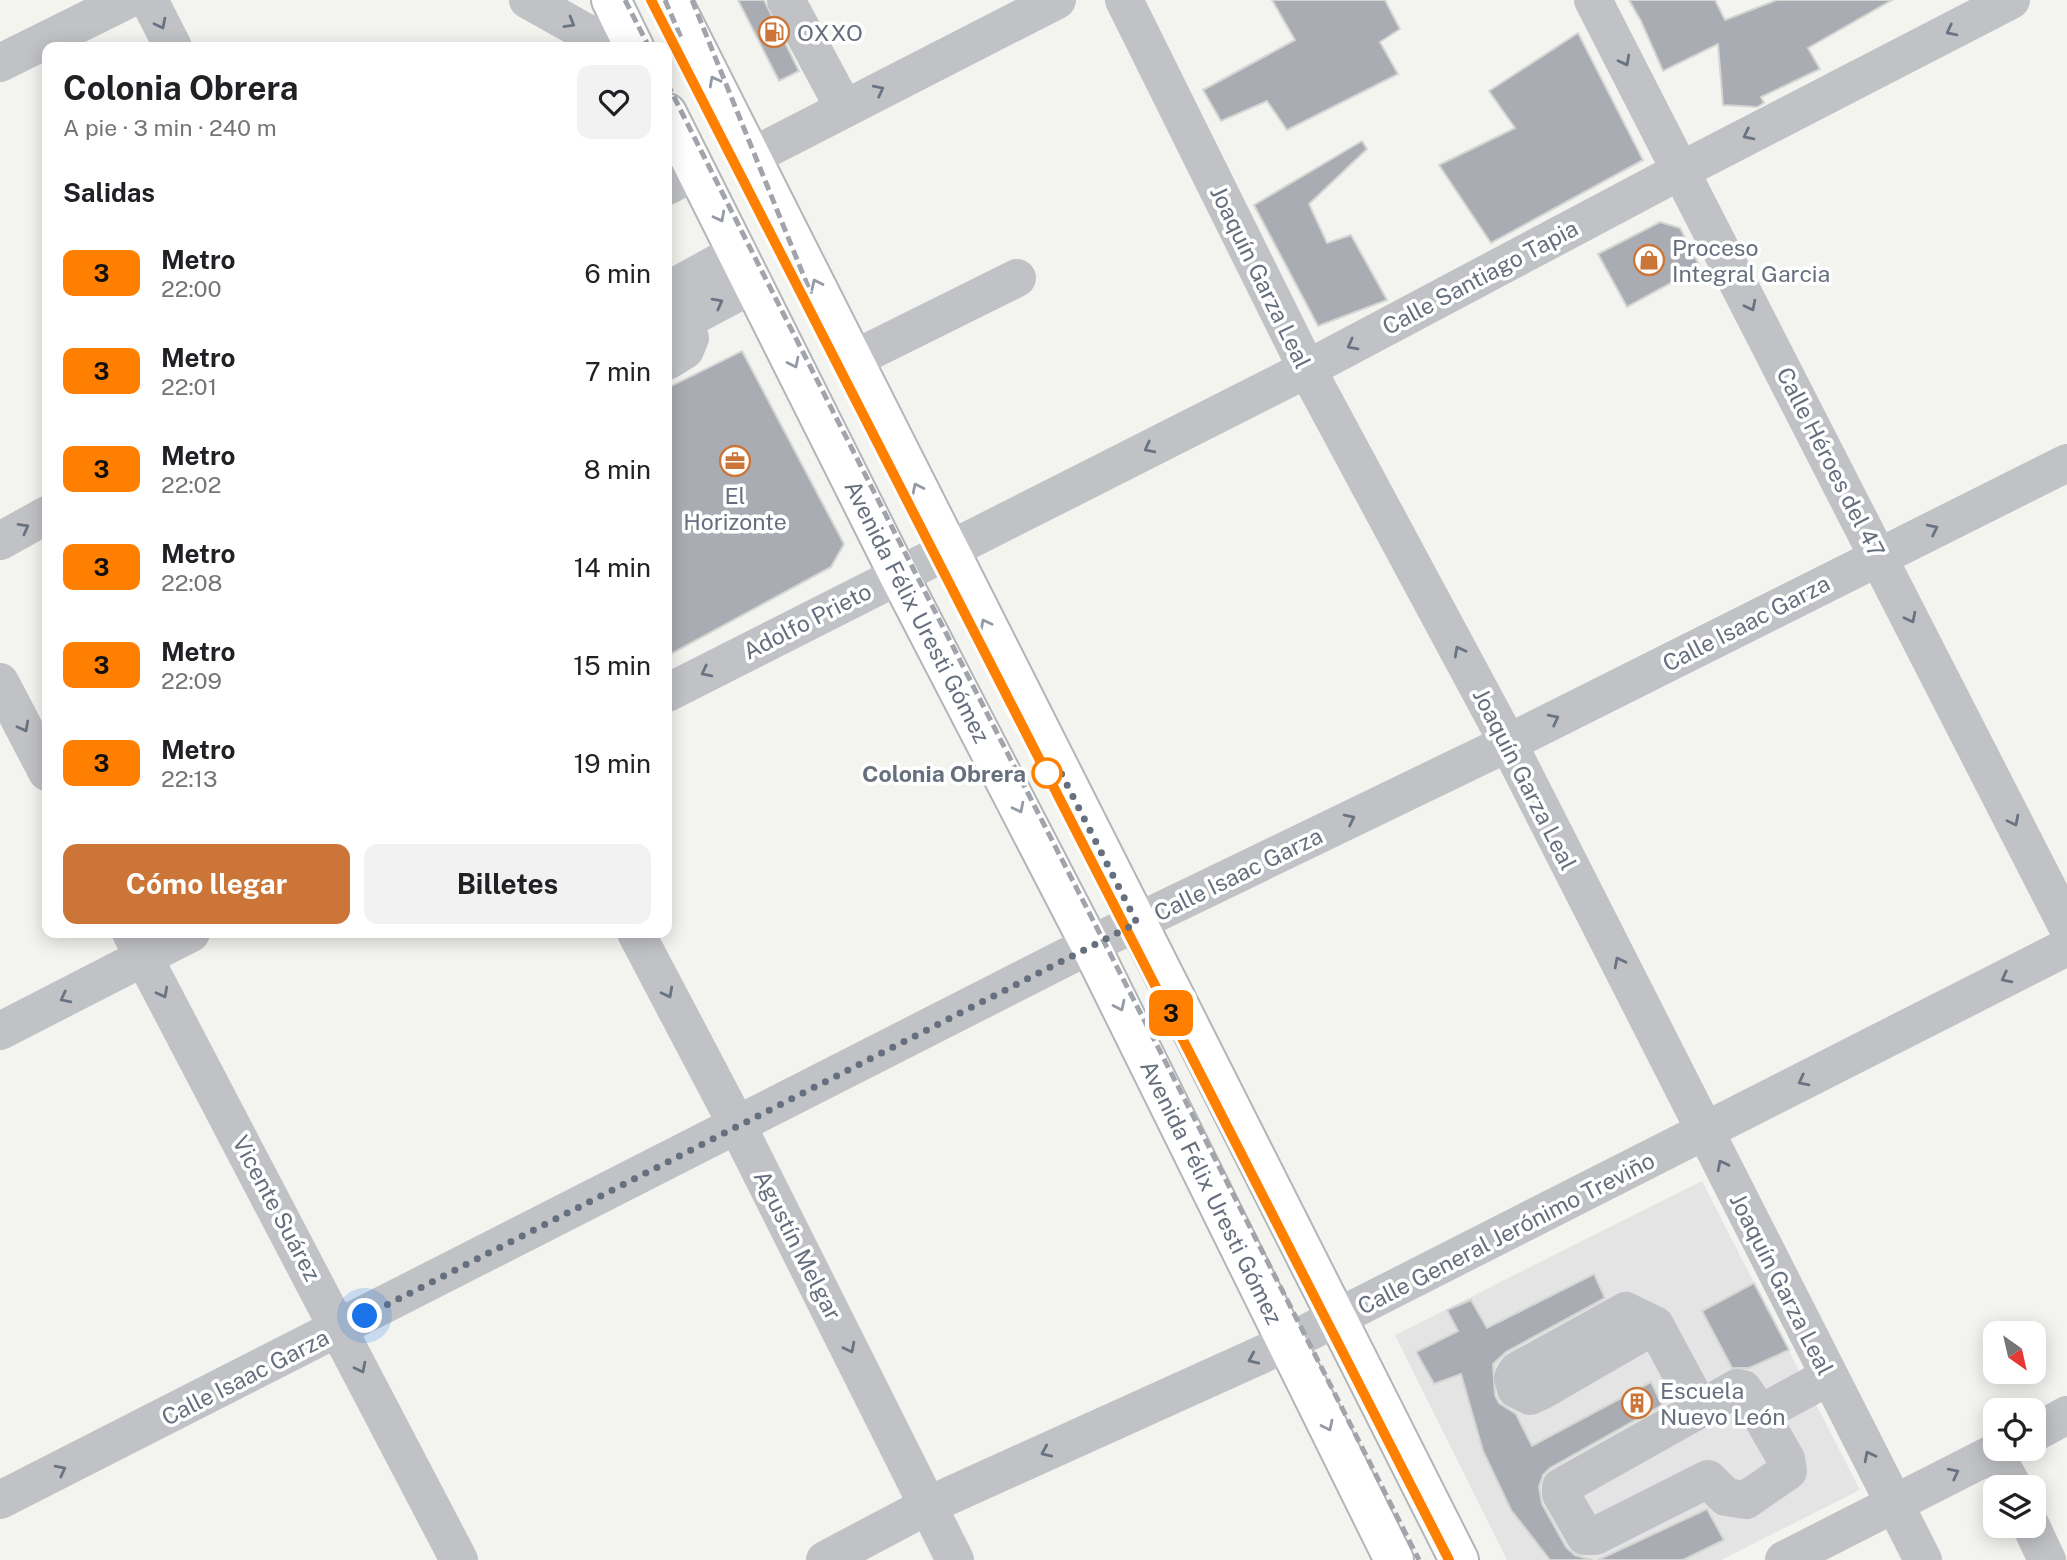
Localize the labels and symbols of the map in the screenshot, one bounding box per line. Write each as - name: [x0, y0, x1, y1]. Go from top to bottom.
- one-way arrow: [563, 15, 575, 28]
- fuel station icon: OXXO: [757, 15, 791, 49]
- one-way arrow: [153, 17, 167, 29]
- place label: OXXO: [797, 19, 863, 46]
- one-way arrow: [1945, 23, 1958, 37]
- one-way arrow: [1616, 53, 1630, 66]
- one-way arrow: [709, 75, 722, 88]
- one-way arrow: [872, 85, 884, 99]
- one-way arrow: [1743, 127, 1755, 141]
- street label: Joaquín Garza Leal: [1205, 181, 1317, 373]
- one-way arrow: [712, 210, 725, 222]
- street label: Calle Santiago Tapia: [1378, 214, 1582, 340]
- place label: Proceso Integral Garcia: [1672, 234, 1830, 287]
- shop icon: Proceso Integral Garcia: [1632, 243, 1666, 277]
- one-way arrow: [811, 279, 825, 291]
- one-way arrow: [711, 297, 723, 311]
- one-way arrow: [1743, 299, 1757, 311]
- one-way arrow: [1347, 336, 1359, 350]
- one-way arrow: [785, 356, 799, 368]
- street label: Calle Héroes del 47: [1771, 363, 1891, 561]
- one-way arrow: [1144, 439, 1156, 453]
- office icon: El Horizonte: [718, 444, 752, 478]
- street label: Avenida Félix Uresti Gómez: [840, 476, 996, 747]
- place label: El Horizonte: [683, 482, 787, 535]
- one-way arrow: [912, 483, 926, 495]
- one-way arrow: [16, 523, 29, 536]
- one-way arrow: [1926, 524, 1938, 538]
- street label: Calle Isaac Garza: [1658, 569, 1834, 677]
- street label: Adolfo Prieto: [738, 577, 876, 665]
- one-way arrow: [1902, 611, 1916, 623]
- one-way arrow: [980, 619, 994, 631]
- one-way arrow: [1454, 646, 1467, 659]
- one-way arrow: [701, 664, 713, 678]
- street label: Joaquín Garza Leal: [1468, 684, 1582, 874]
- one-way arrow: [1547, 714, 1559, 728]
- one-way arrow: [15, 720, 29, 732]
- marker: Colonia Obrera: [1032, 758, 1062, 788]
- place label: Colonia Obrera: [862, 760, 1026, 787]
- one-way arrow: [1011, 801, 1025, 813]
- one-way arrow: [1343, 814, 1355, 828]
- one-way arrow: [2005, 814, 2019, 826]
- street label: Calle Isaac Garza: [1149, 822, 1327, 926]
- one-way arrow: [1614, 957, 1628, 969]
- one-way arrow: [2001, 970, 2013, 984]
- one-way arrow: [155, 986, 168, 998]
- one-way arrow: [659, 986, 673, 998]
- one-way arrow: [60, 989, 72, 1003]
- line badge: 3: [1148, 990, 1194, 1036]
- one-way arrow: [1112, 999, 1126, 1011]
- street label: Avenida Félix Uresti Gómez: [1136, 1056, 1289, 1329]
- one-way arrow: [1798, 1073, 1810, 1087]
- street label: Vicente Suárez: [227, 1131, 327, 1285]
- street label: Calle General Jerónimo Treviño: [1353, 1146, 1659, 1320]
- one-way arrow: [1717, 1160, 1731, 1172]
- street label: Agustín Melgar: [749, 1166, 847, 1324]
- street label: Joaquín Garza Leal: [1725, 1189, 1839, 1379]
- your location: [347, 1298, 382, 1333]
- north arrow: [1983, 1321, 2046, 1384]
- street label: Calle Isaac Garza: [157, 1323, 333, 1431]
- one-way arrow: [841, 1341, 855, 1353]
- one-way arrow: [1248, 1351, 1260, 1365]
- one-way arrow: [352, 1361, 366, 1373]
- place label: Escuela Nuevo León: [1660, 1377, 1785, 1430]
- building icon: Escuela Nuevo León: [1620, 1386, 1654, 1420]
- one-way arrow: [1320, 1419, 1334, 1431]
- one-way arrow: [1041, 1444, 1053, 1458]
- one-way arrow: [1863, 1451, 1877, 1463]
- one-way arrow: [54, 1464, 66, 1478]
- one-way arrow: [1947, 1468, 1959, 1482]

